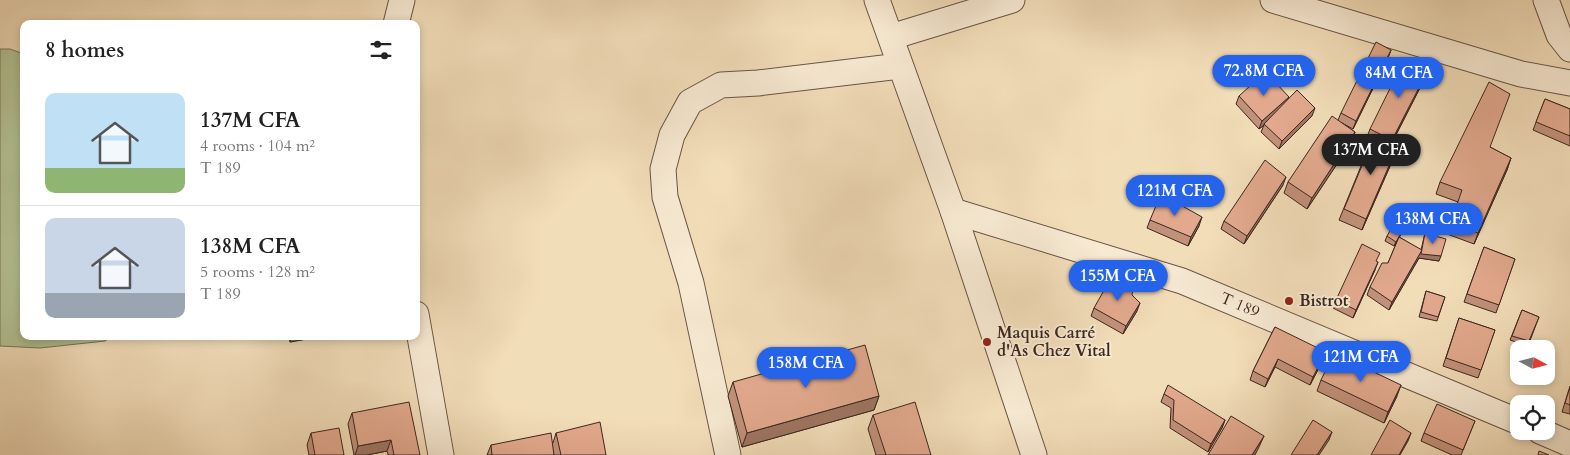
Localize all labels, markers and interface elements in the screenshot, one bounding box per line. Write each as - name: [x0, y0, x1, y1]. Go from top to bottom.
- text: 8 homes: [45, 36, 124, 65]
- icon: filters: [367, 36, 395, 64]
- pin: 72.8M CFA: [1207, 54, 1321, 97]
- pin: 84M CFA: [1353, 56, 1445, 99]
- text: 72.8M CFA: [1223, 60, 1305, 82]
- text: 84M CFA: [1365, 62, 1433, 84]
- text: 137M CFA: [200, 106, 300, 135]
- icon: home: [85, 113, 145, 173]
- pin: 137M CFA: [1319, 134, 1423, 176]
- text: 4 rooms · 104 m²: [200, 135, 315, 157]
- text: 137M CFA: [1333, 139, 1409, 161]
- text: T 189: [200, 157, 241, 179]
- pin: 121M CFA: [1123, 174, 1227, 217]
- text: 121M CFA: [1137, 180, 1213, 202]
- pin: 138M CFA: [1381, 202, 1485, 245]
- text: 138M CFA: [1395, 208, 1471, 230]
- text: 138M CFA: [200, 232, 300, 261]
- icon: home: [85, 238, 145, 298]
- pin: 155M CFA: [1066, 260, 1170, 302]
- text: 5 rooms · 128 m²: [200, 261, 315, 283]
- text: 155M CFA: [1080, 265, 1156, 287]
- text: T 189: [200, 283, 241, 305]
- street label: T 189: [1217, 287, 1263, 323]
- place label: Bistrot: [1299, 290, 1349, 312]
- marker: Bistrot: [1283, 295, 1295, 307]
- place label: Maquis Carré d'As Chez Vital: [997, 322, 1111, 362]
- marker: Maquis Carré d'As Chez Vital: [981, 336, 993, 348]
- pin: 121M CFA: [1309, 340, 1413, 383]
- north arrow: [1510, 340, 1555, 385]
- map controls: [1510, 340, 1555, 440]
- pin: 158M CFA: [754, 346, 858, 389]
- text: 121M CFA: [1323, 346, 1399, 368]
- text: 158M CFA: [768, 352, 844, 374]
- button: locate: [1510, 395, 1555, 440]

